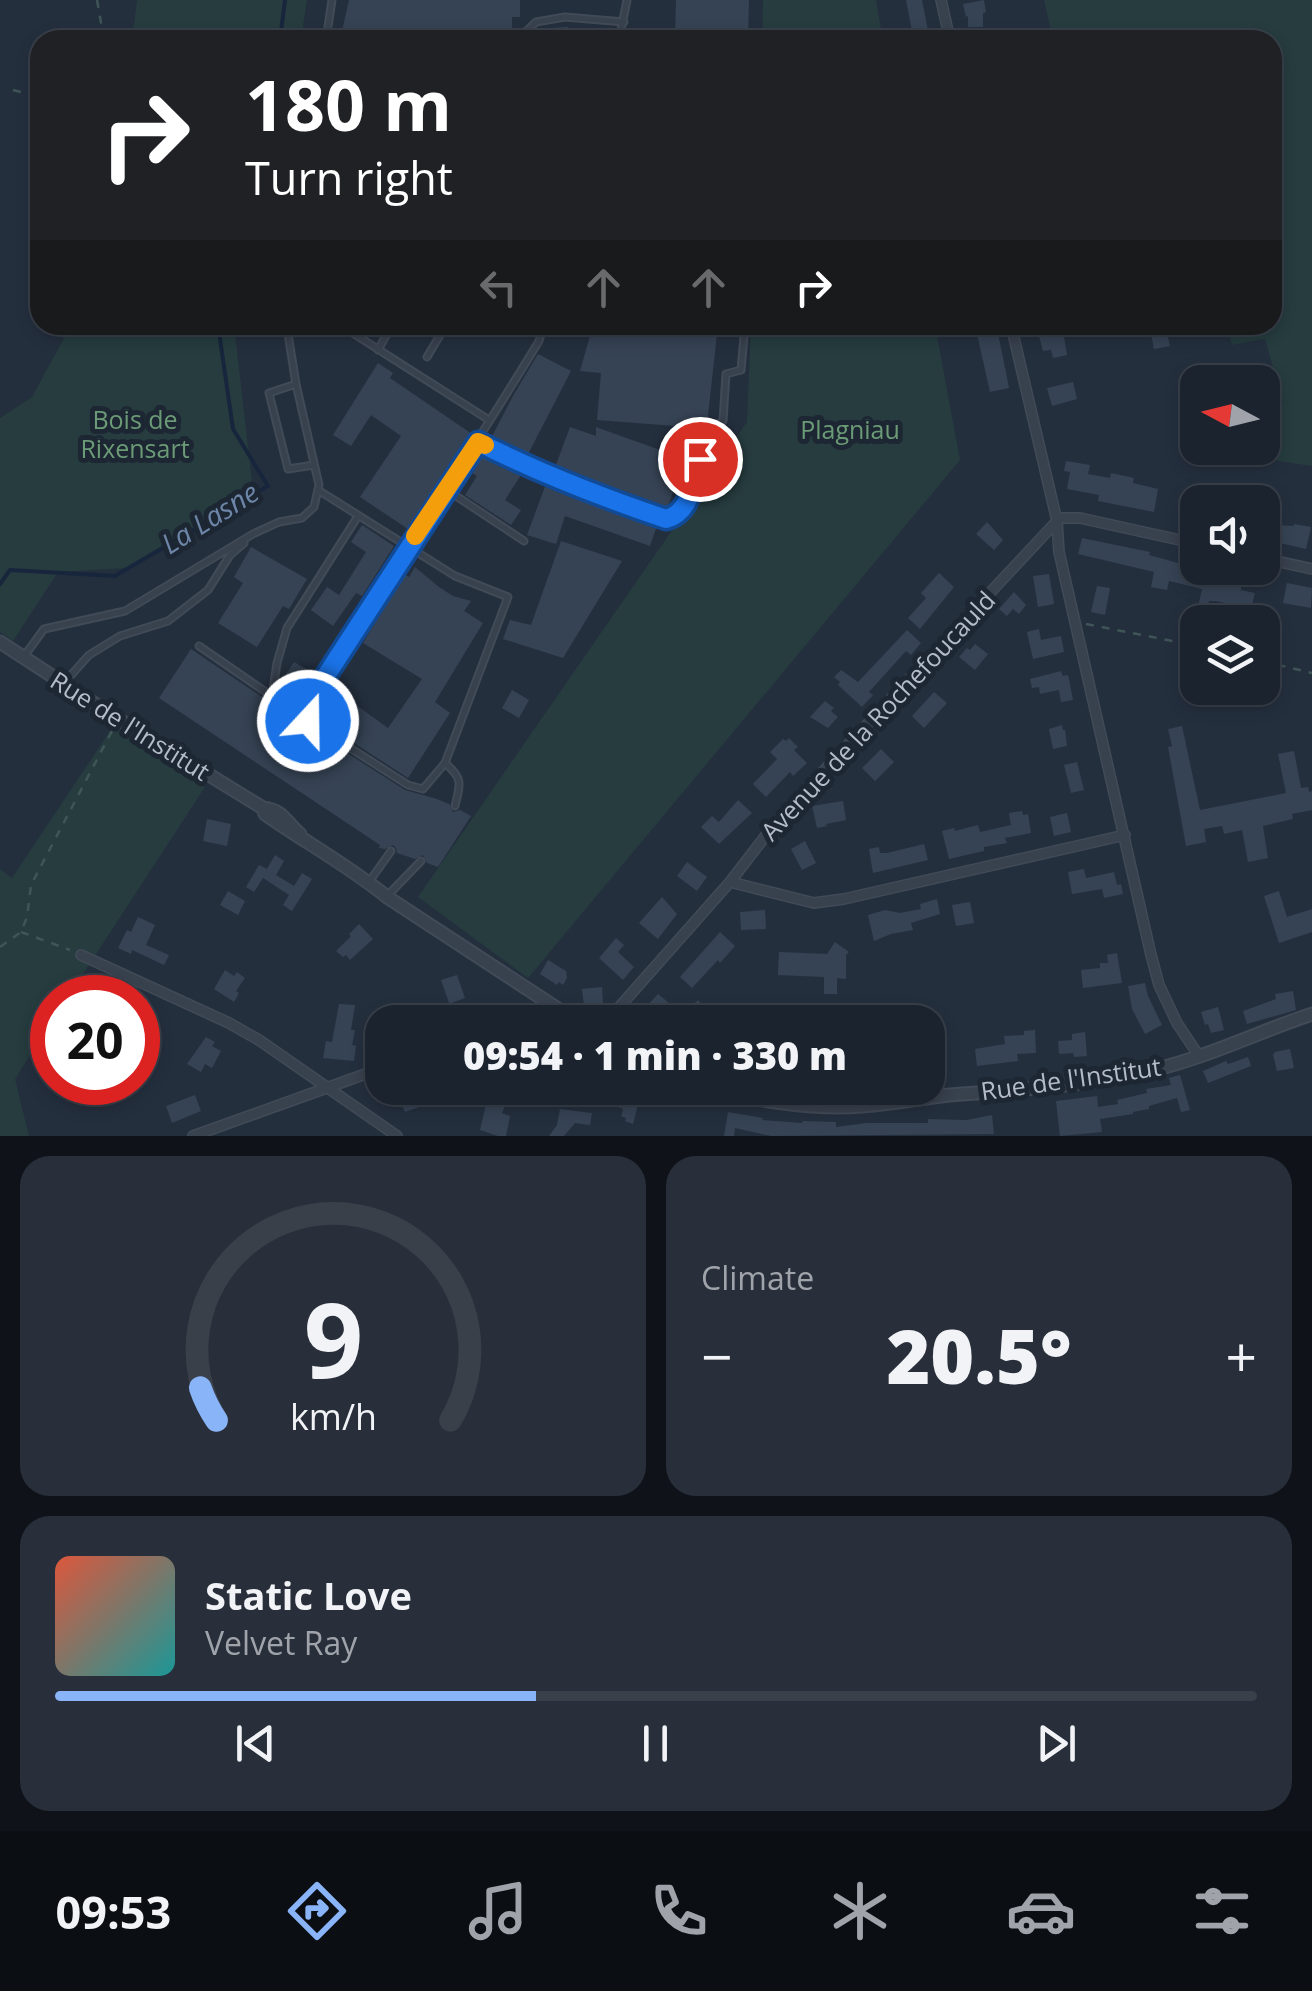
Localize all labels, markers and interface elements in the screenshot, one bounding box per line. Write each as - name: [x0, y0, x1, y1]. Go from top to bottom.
- text: 180 m: [245, 56, 452, 152]
- icon: right: [80, 70, 210, 200]
- text: Turn right: [245, 147, 453, 208]
- icon: left: [471, 260, 526, 315]
- icon: ahead: [576, 260, 631, 315]
- icon: ahead: [681, 260, 736, 315]
- icon: right: [786, 260, 841, 315]
- north arrow: [1180, 365, 1280, 465]
- map controls: [1180, 365, 1280, 705]
- park label: Bois de Rixensart: [80, 402, 190, 465]
- park label: Plagniau: [800, 412, 900, 446]
- pin: [658, 417, 743, 502]
- icon: arrive: [673, 432, 728, 487]
- water label: La Lasne: [154, 472, 265, 562]
- button: sound: [1180, 485, 1280, 585]
- street label: Avenue de la Rochefoucauld: [752, 583, 1002, 847]
- button: layers: [1180, 605, 1280, 705]
- street label: Rue de l'Institut: [45, 663, 217, 788]
- position arrow: [256, 669, 360, 773]
- speed limit sign: 20: [30, 975, 160, 1105]
- text: 09:54 · 1 min · 330 m: [463, 1029, 847, 1081]
- street label: Rue de l'Institut: [979, 1049, 1163, 1107]
- text: Climate: [701, 1256, 814, 1299]
- text: 9: [303, 1267, 363, 1408]
- text: 20.5°: [886, 1304, 1072, 1406]
- text: −: [701, 1318, 732, 1393]
- text: +: [1226, 1318, 1257, 1393]
- text: km/h: [290, 1392, 376, 1440]
- text: Static Love: [205, 1569, 412, 1621]
- text: Velvet Ray: [205, 1621, 357, 1664]
- icon: previous: [228, 1716, 283, 1771]
- icon: pause: [628, 1716, 683, 1771]
- icon: next: [1029, 1716, 1084, 1771]
- icon: directions: [282, 1876, 352, 1946]
- icon: music: [463, 1876, 533, 1946]
- icon: phone: [644, 1876, 714, 1946]
- icon: climate: [825, 1876, 895, 1946]
- icon: car: [1006, 1876, 1076, 1946]
- icon: filters: [1187, 1876, 1257, 1946]
- text: 09:53: [55, 1881, 171, 1942]

